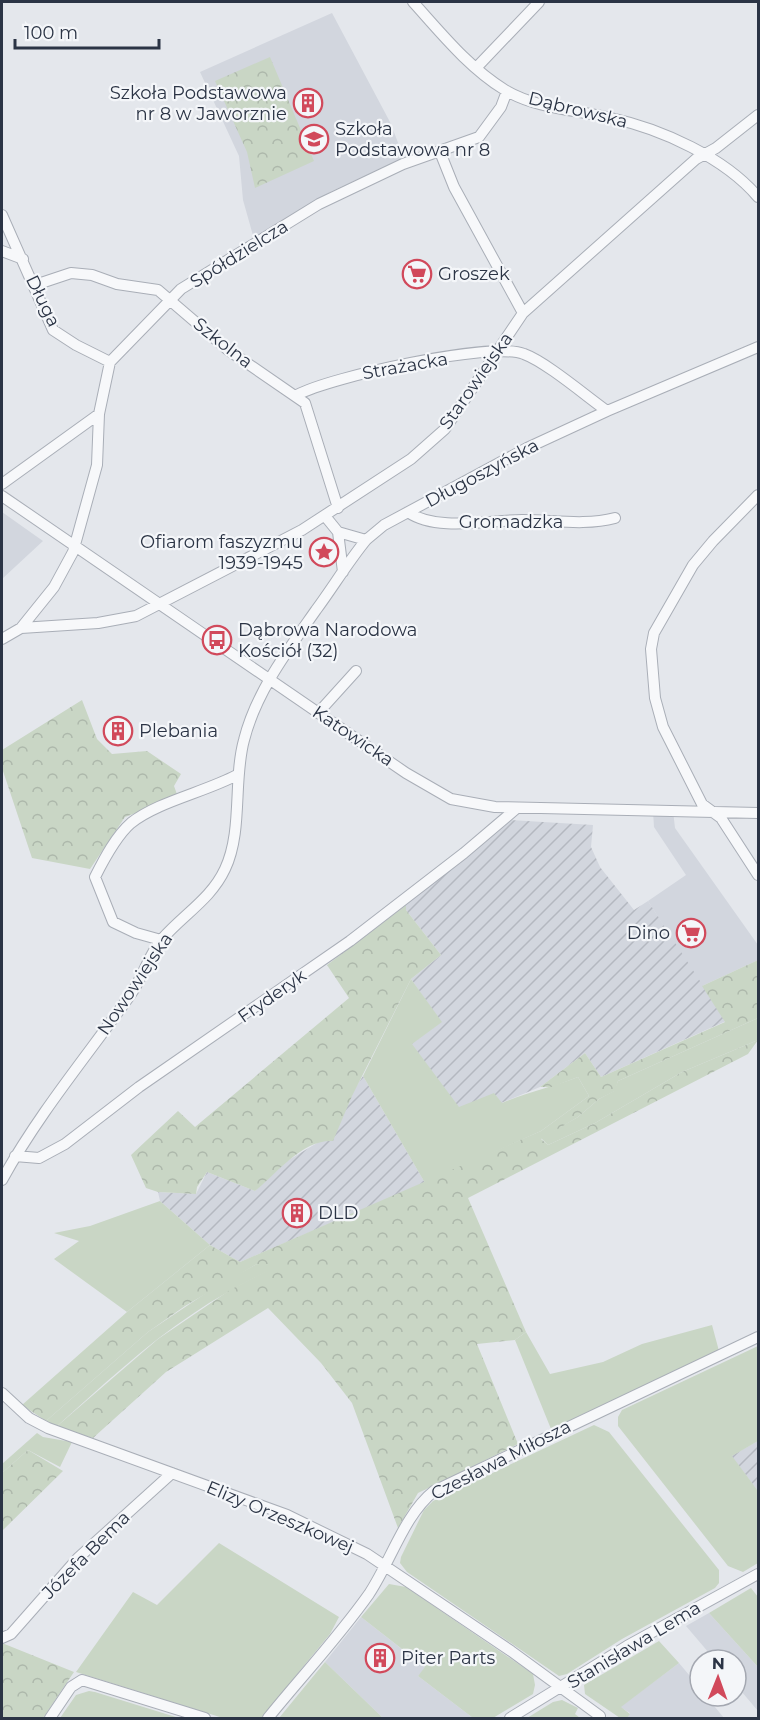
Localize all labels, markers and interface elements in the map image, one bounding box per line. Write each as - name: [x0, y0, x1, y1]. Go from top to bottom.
- scale bar: [15, 12, 159, 50]
- text: 100 m: [24, 22, 78, 44]
- place label: Szkoła Podstawowa nr 8 w Jaworznie: [110, 82, 287, 125]
- building icon: Szkoła Podstawowa nr 8 w Jaworznie: [292, 87, 324, 119]
- street label: Dąbrowska: [526, 87, 630, 133]
- place label: Szkoła Podstawowa nr 8: [335, 118, 490, 161]
- school or university icon: Szkoła Podstawowa nr 8: [298, 123, 330, 155]
- street label: Spółdzielcza: [186, 215, 292, 293]
- supermarket icon: Groszek: [401, 258, 433, 290]
- place label: Groszek: [438, 263, 510, 285]
- street label: Długa: [21, 271, 65, 331]
- street label: Szkolna: [189, 313, 257, 373]
- street label: Starowiejska: [435, 328, 517, 434]
- street label: Strażacka: [360, 348, 450, 384]
- street label: Długoszyńska: [422, 434, 542, 512]
- street label: Gromadzka: [459, 511, 563, 533]
- place label: Ofiarom faszyzmu 1939-1945: [140, 531, 303, 574]
- place icon: Ofiarom faszyzmu 1939-1945: [308, 536, 340, 568]
- place label: Dąbrowa Narodowa Kościół (32): [238, 619, 417, 662]
- bus stop icon: Dąbrowa Narodowa Kościół (32): [201, 624, 233, 656]
- street label: Katowicka: [308, 701, 398, 771]
- building icon: Plebania: [102, 715, 134, 747]
- place label: Plebania: [139, 720, 218, 742]
- supermarket icon: Dino: [675, 917, 707, 949]
- place label: Dino: [627, 922, 670, 944]
- street label: Nowowiejska: [93, 929, 177, 1039]
- street label: Fryderyk: [234, 964, 311, 1028]
- building icon: DLD: [281, 1197, 313, 1229]
- place label: DLD: [318, 1202, 358, 1224]
- street label: Czesława Miłosza: [427, 1415, 575, 1505]
- street label: Elizy Orzeszkowej: [203, 1476, 357, 1558]
- street label: Józefa Bema: [37, 1506, 135, 1604]
- street label: Stanisława Lema: [563, 1596, 705, 1694]
- building icon: Piter Parts: [364, 1642, 396, 1674]
- place label: Piter Parts: [401, 1647, 495, 1669]
- north arrow: [688, 1648, 748, 1708]
- text: N: [712, 1654, 725, 1673]

